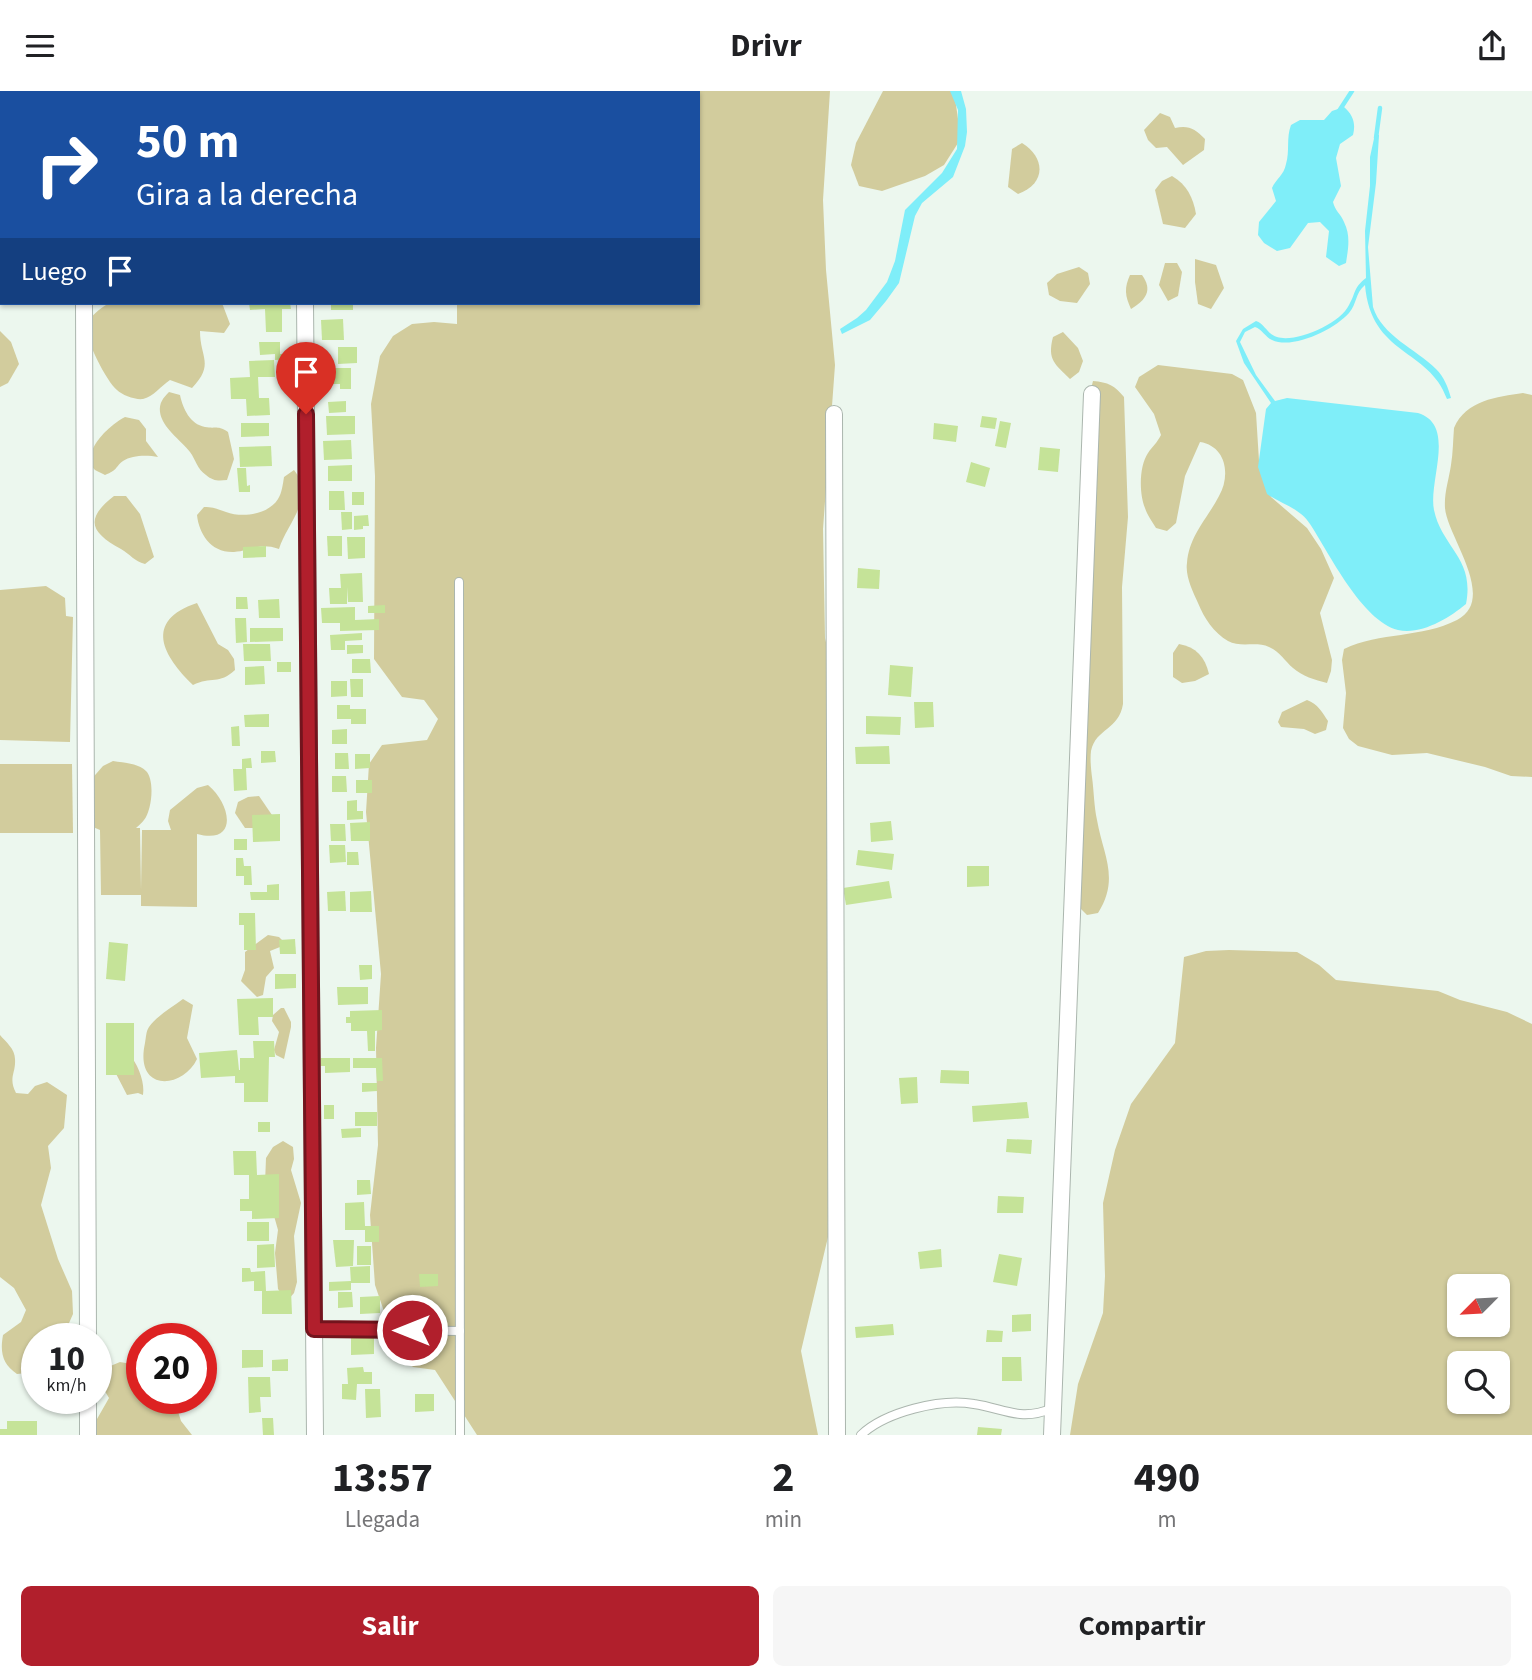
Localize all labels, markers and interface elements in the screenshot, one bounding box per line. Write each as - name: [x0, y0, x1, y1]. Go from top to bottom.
- text: Drivr: [730, 23, 802, 69]
- icon: menu: [21, 27, 59, 65]
- icon: share: [1473, 27, 1511, 65]
- text: 50 m: [136, 107, 240, 177]
- icon: right: [21, 119, 112, 210]
- text: Gira a la derecha: [136, 172, 358, 218]
- icon: arrive: [101, 252, 139, 290]
- text: Luego: [21, 253, 87, 290]
- pin: [276, 342, 336, 414]
- icon: arrive: [287, 353, 325, 391]
- north arrow: [1447, 1274, 1510, 1337]
- map controls: [1447, 1274, 1510, 1414]
- position arrow: [375, 1293, 449, 1367]
- speed limit sign: 20: [126, 1323, 217, 1414]
- text: 10: [48, 1334, 85, 1384]
- button: search: [1447, 1351, 1510, 1414]
- text: km/h: [47, 1373, 86, 1398]
- text: 13:57: [332, 1448, 433, 1508]
- text: 2: [772, 1448, 794, 1508]
- text: 490: [1134, 1448, 1200, 1508]
- text: Llegada: [345, 1503, 420, 1536]
- text: min: [765, 1503, 802, 1536]
- text: m: [1157, 1503, 1177, 1536]
- button: Salir: [21, 1586, 759, 1666]
- button: Compartir: [773, 1586, 1511, 1666]

